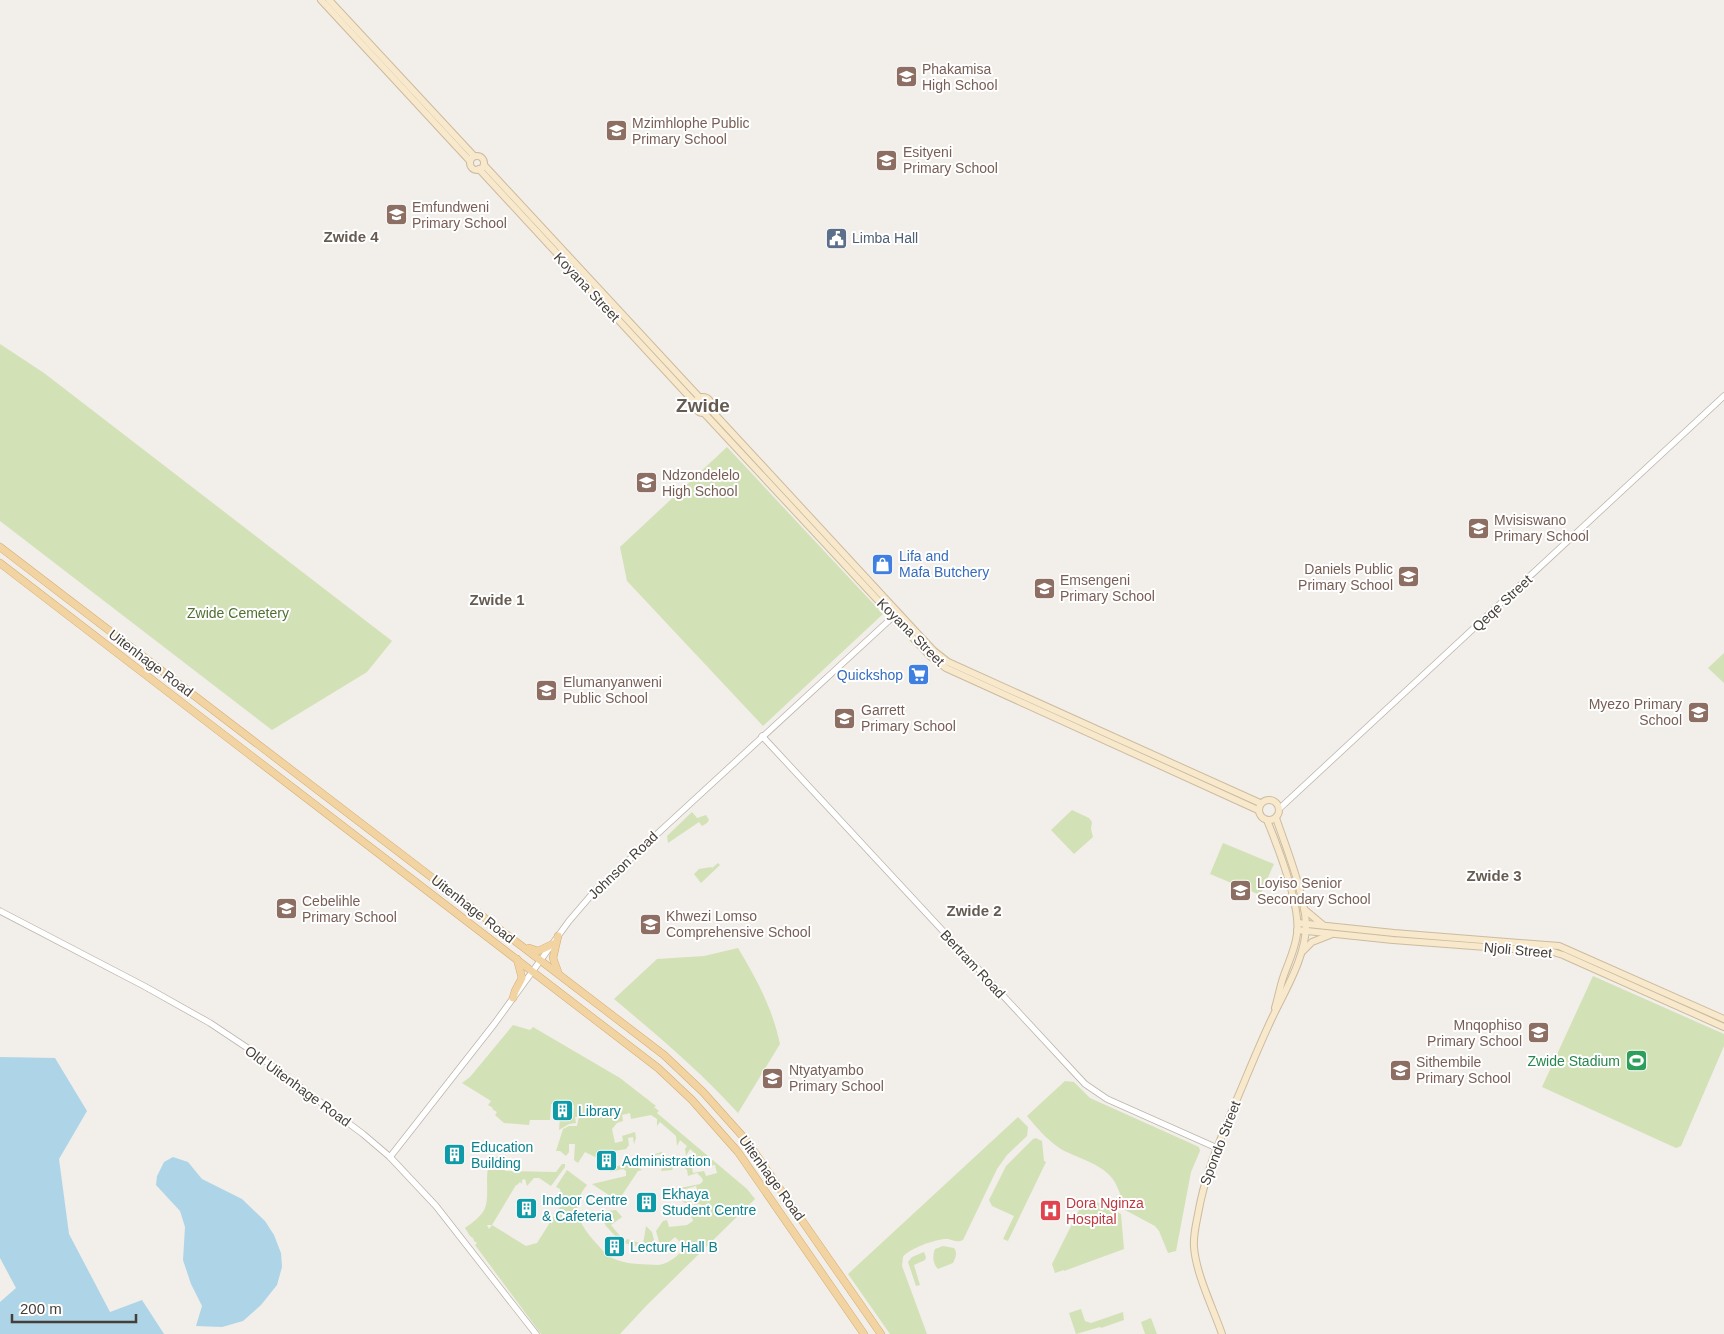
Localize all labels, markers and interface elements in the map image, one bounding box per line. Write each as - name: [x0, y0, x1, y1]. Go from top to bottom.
- place label: Phakamisa High School: [922, 61, 998, 93]
- school or university icon: Phakamisa High School: [894, 65, 918, 89]
- place label: Mzimhlophe Public Primary School: [632, 115, 750, 147]
- school or university icon: Mzimhlophe Public Primary School: [604, 119, 628, 143]
- place label: Esityeni Primary School: [903, 144, 998, 176]
- school or university icon: Esityeni Primary School: [875, 148, 899, 172]
- place label: Emfundweni Primary School: [412, 199, 507, 231]
- school or university icon: Emfundweni Primary School: [384, 203, 408, 227]
- public building icon: Limba Hall: [824, 226, 848, 250]
- district label: Zwide 4: [323, 228, 379, 245]
- place label: Limba Hall: [852, 230, 918, 246]
- street label: Koyana Street: [551, 249, 623, 325]
- district label: Zwide: [676, 395, 730, 416]
- place label: Ndzondelelo High School: [662, 467, 740, 499]
- school or university icon: Ndzondelelo High School: [634, 471, 658, 495]
- place label: Mvisiswano Primary School: [1494, 512, 1589, 544]
- school or university icon: Mvisiswano Primary School: [1466, 516, 1490, 540]
- place label: Lifa and Mafa Butchery: [899, 548, 989, 580]
- shop icon: Lifa and Mafa Butchery: [871, 552, 895, 576]
- place label: Daniels Public Primary School: [1298, 561, 1393, 593]
- school or university icon: Daniels Public Primary School: [1397, 565, 1421, 589]
- street label: Qeqe Street: [1469, 571, 1535, 635]
- place label: Emsengeni Primary School: [1060, 572, 1155, 604]
- school or university icon: Emsengeni Primary School: [1032, 576, 1056, 600]
- district label: Zwide 1: [469, 591, 525, 608]
- street label: Koyana Street: [874, 595, 948, 669]
- park label: Zwide Cemetery: [187, 605, 289, 621]
- street label: Uitenhage Road: [106, 626, 196, 700]
- supermarket icon: Quickshop: [907, 663, 931, 687]
- place label: Quickshop: [837, 667, 903, 683]
- place label: Elumanyanweni Public School: [563, 674, 662, 706]
- school or university icon: Elumanyanweni Public School: [535, 678, 559, 702]
- place label: Myezo Primary School: [1589, 696, 1682, 728]
- school or university icon: Myezo Primary School: [1686, 700, 1710, 724]
- place label: Garrett Primary School: [861, 702, 956, 734]
- school or university icon: Garrett Primary School: [833, 706, 857, 730]
- street label: Johnson Road: [585, 828, 661, 902]
- district label: Zwide 3: [1466, 867, 1522, 884]
- street label: Uitenhage Road: [428, 872, 518, 946]
- place label: Loyiso Senior Secondary School: [1257, 875, 1371, 907]
- school or university icon: Loyiso Senior Secondary School: [1229, 879, 1253, 903]
- place label: Cebelihle Primary School: [302, 893, 397, 925]
- school or university icon: Cebelihle Primary School: [274, 897, 298, 921]
- district label: Zwide 2: [946, 902, 1002, 919]
- place label: Khwezi Lomso Comprehensive School: [666, 908, 811, 940]
- school or university icon: Khwezi Lomso Comprehensive School: [638, 912, 662, 936]
- street label: Bertram Road: [937, 927, 1009, 1001]
- street label: Njoli Street: [1483, 939, 1553, 961]
- place label: Mnqophiso Primary School: [1427, 1017, 1522, 1049]
- school or university icon: Mnqophiso Primary School: [1526, 1021, 1550, 1045]
- street label: Old Uitenhage Road: [242, 1042, 354, 1130]
- sports icon: Zwide Stadium: [1624, 1049, 1648, 1073]
- place label: Zwide Stadium: [1527, 1053, 1620, 1069]
- place label: Sithembile Primary School: [1416, 1054, 1511, 1086]
- school or university icon: Sithembile Primary School: [1388, 1058, 1412, 1082]
- place label: Ntyatyambo Primary School: [789, 1062, 884, 1094]
- school or university icon: Ntyatyambo Primary School: [761, 1066, 785, 1090]
- street label: Spondo Street: [1196, 1098, 1244, 1188]
- building icon: Library: [550, 1099, 574, 1123]
- place label: Library: [578, 1103, 621, 1119]
- street label: Uitenhage Road: [736, 1132, 808, 1224]
- place label: Education Building: [471, 1139, 533, 1171]
- building icon: Education Building: [443, 1143, 467, 1167]
- building icon: Administration: [594, 1149, 618, 1173]
- place label: Administration: [622, 1153, 711, 1169]
- place label: Ekhaya Student Centre: [662, 1186, 756, 1218]
- building icon: Ekhaya Student Centre: [634, 1190, 658, 1214]
- place label: Indoor Centre & Cafeteria: [542, 1192, 628, 1224]
- place label: Dora Nginza Hospital: [1066, 1195, 1144, 1227]
- building icon: Indoor Centre & Cafeteria: [514, 1196, 538, 1220]
- hospital icon: Dora Nginza Hospital: [1038, 1199, 1062, 1223]
- building icon: Lecture Hall B: [602, 1235, 626, 1259]
- place label: Lecture Hall B: [630, 1239, 718, 1255]
- scale bar: [12, 1292, 136, 1324]
- text: 200 m: [20, 1300, 62, 1317]

